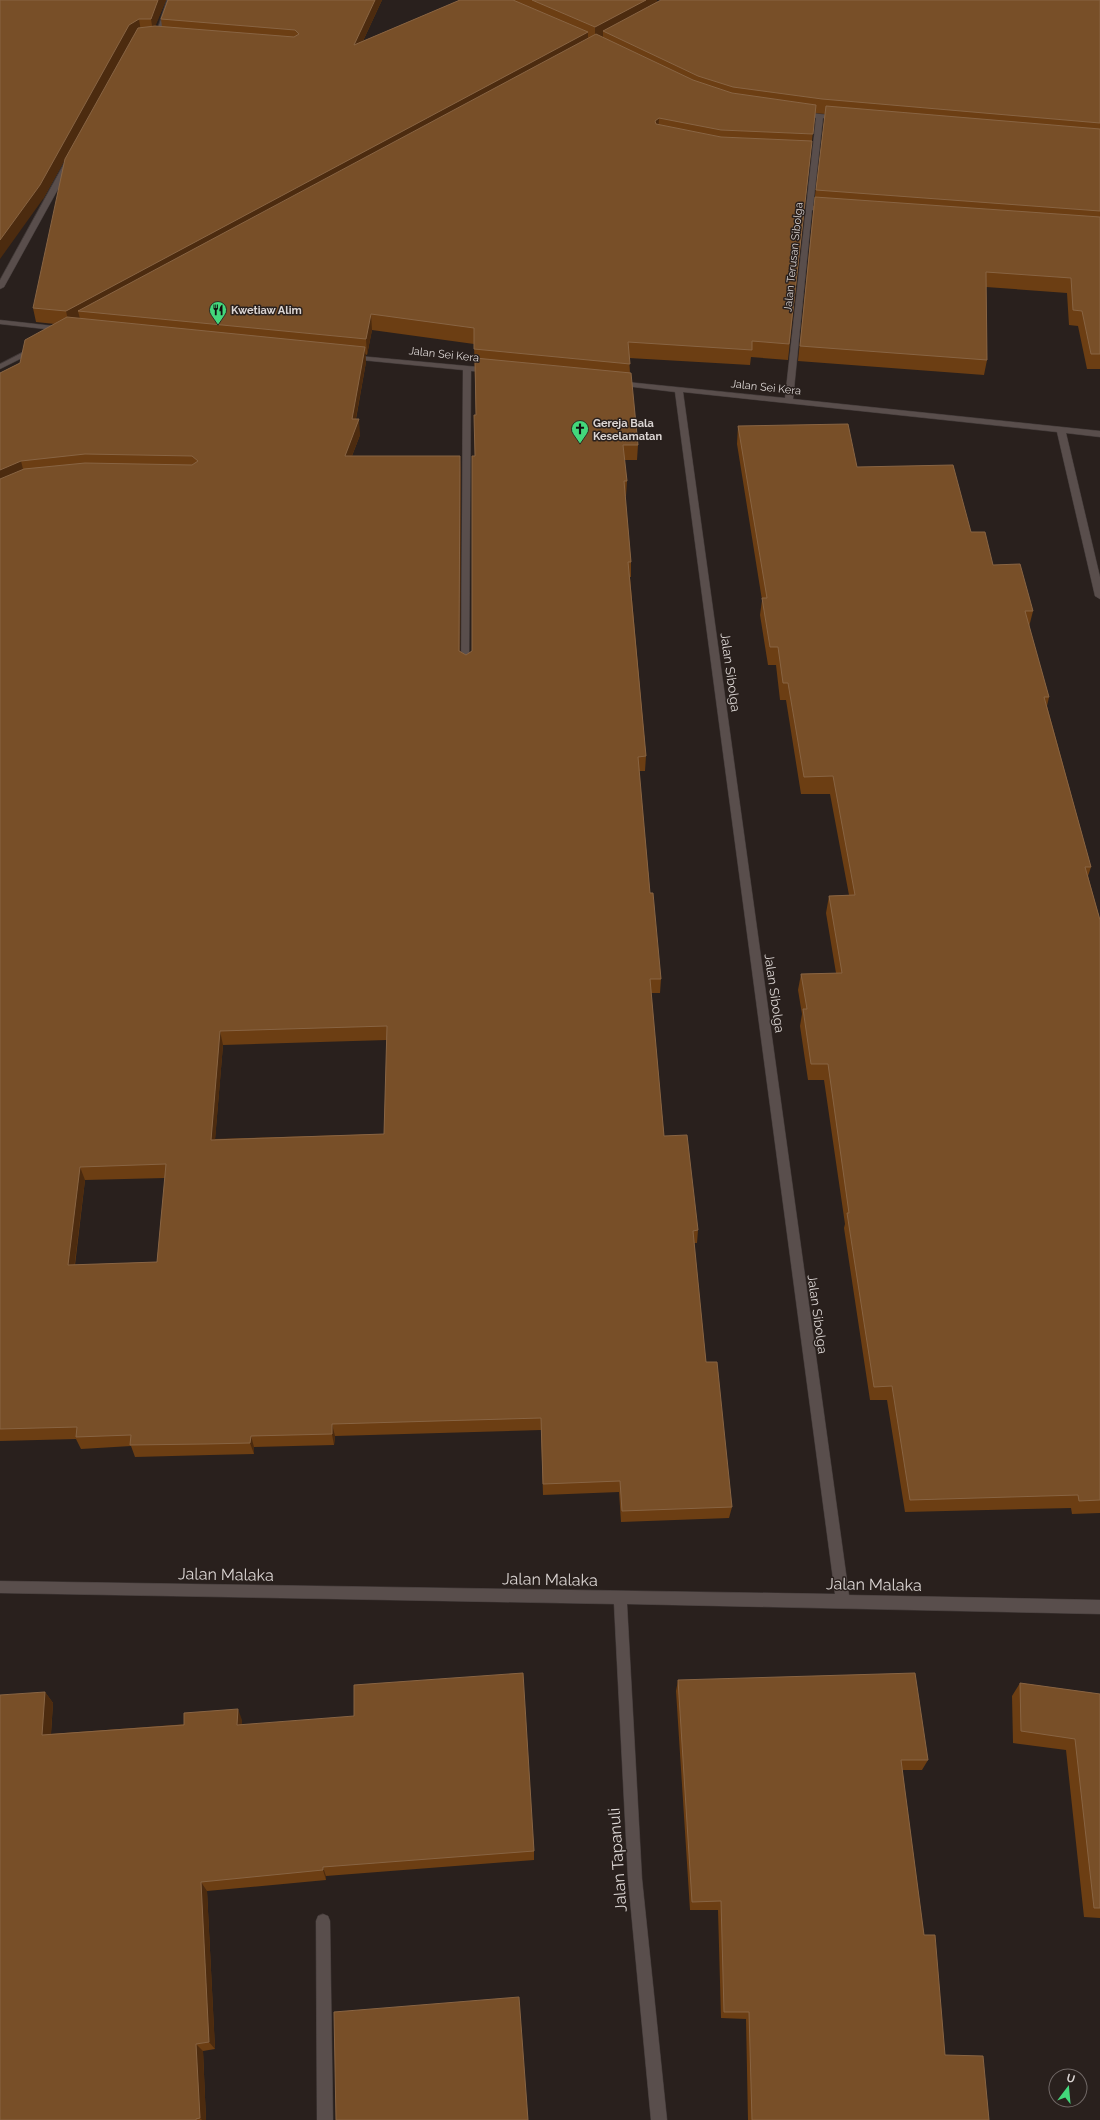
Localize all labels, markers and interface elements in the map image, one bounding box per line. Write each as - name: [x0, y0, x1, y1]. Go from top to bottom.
- street label: Jalan Terusan Sibolga: [781, 202, 806, 312]
- restaurant icon: Kwetiaw Alim: [208, 300, 228, 325]
- place label: Kwetiaw Alim: [231, 304, 302, 317]
- street label: Jalan Sei Kera: [408, 344, 480, 365]
- street label: Jalan Sei Kera: [730, 377, 802, 398]
- place label: Gereja Bala Keselamatan: [593, 417, 662, 443]
- church icon: Gereja Bala Keselamatan: [570, 419, 590, 444]
- street label: Jalan Sibolga: [718, 631, 743, 713]
- street label: Jalan Sibolga: [762, 952, 787, 1034]
- street label: Jalan Sibolga: [805, 1273, 830, 1355]
- street label: Jalan Malaka: [178, 1564, 274, 1585]
- street label: Jalan Malaka: [502, 1569, 598, 1590]
- street label: Jalan Malaka: [826, 1574, 922, 1595]
- street label: Jalan Tapanuli: [604, 1807, 631, 1913]
- north arrow: [1048, 2068, 1088, 2108]
- text: U: [1065, 2071, 1076, 2086]

